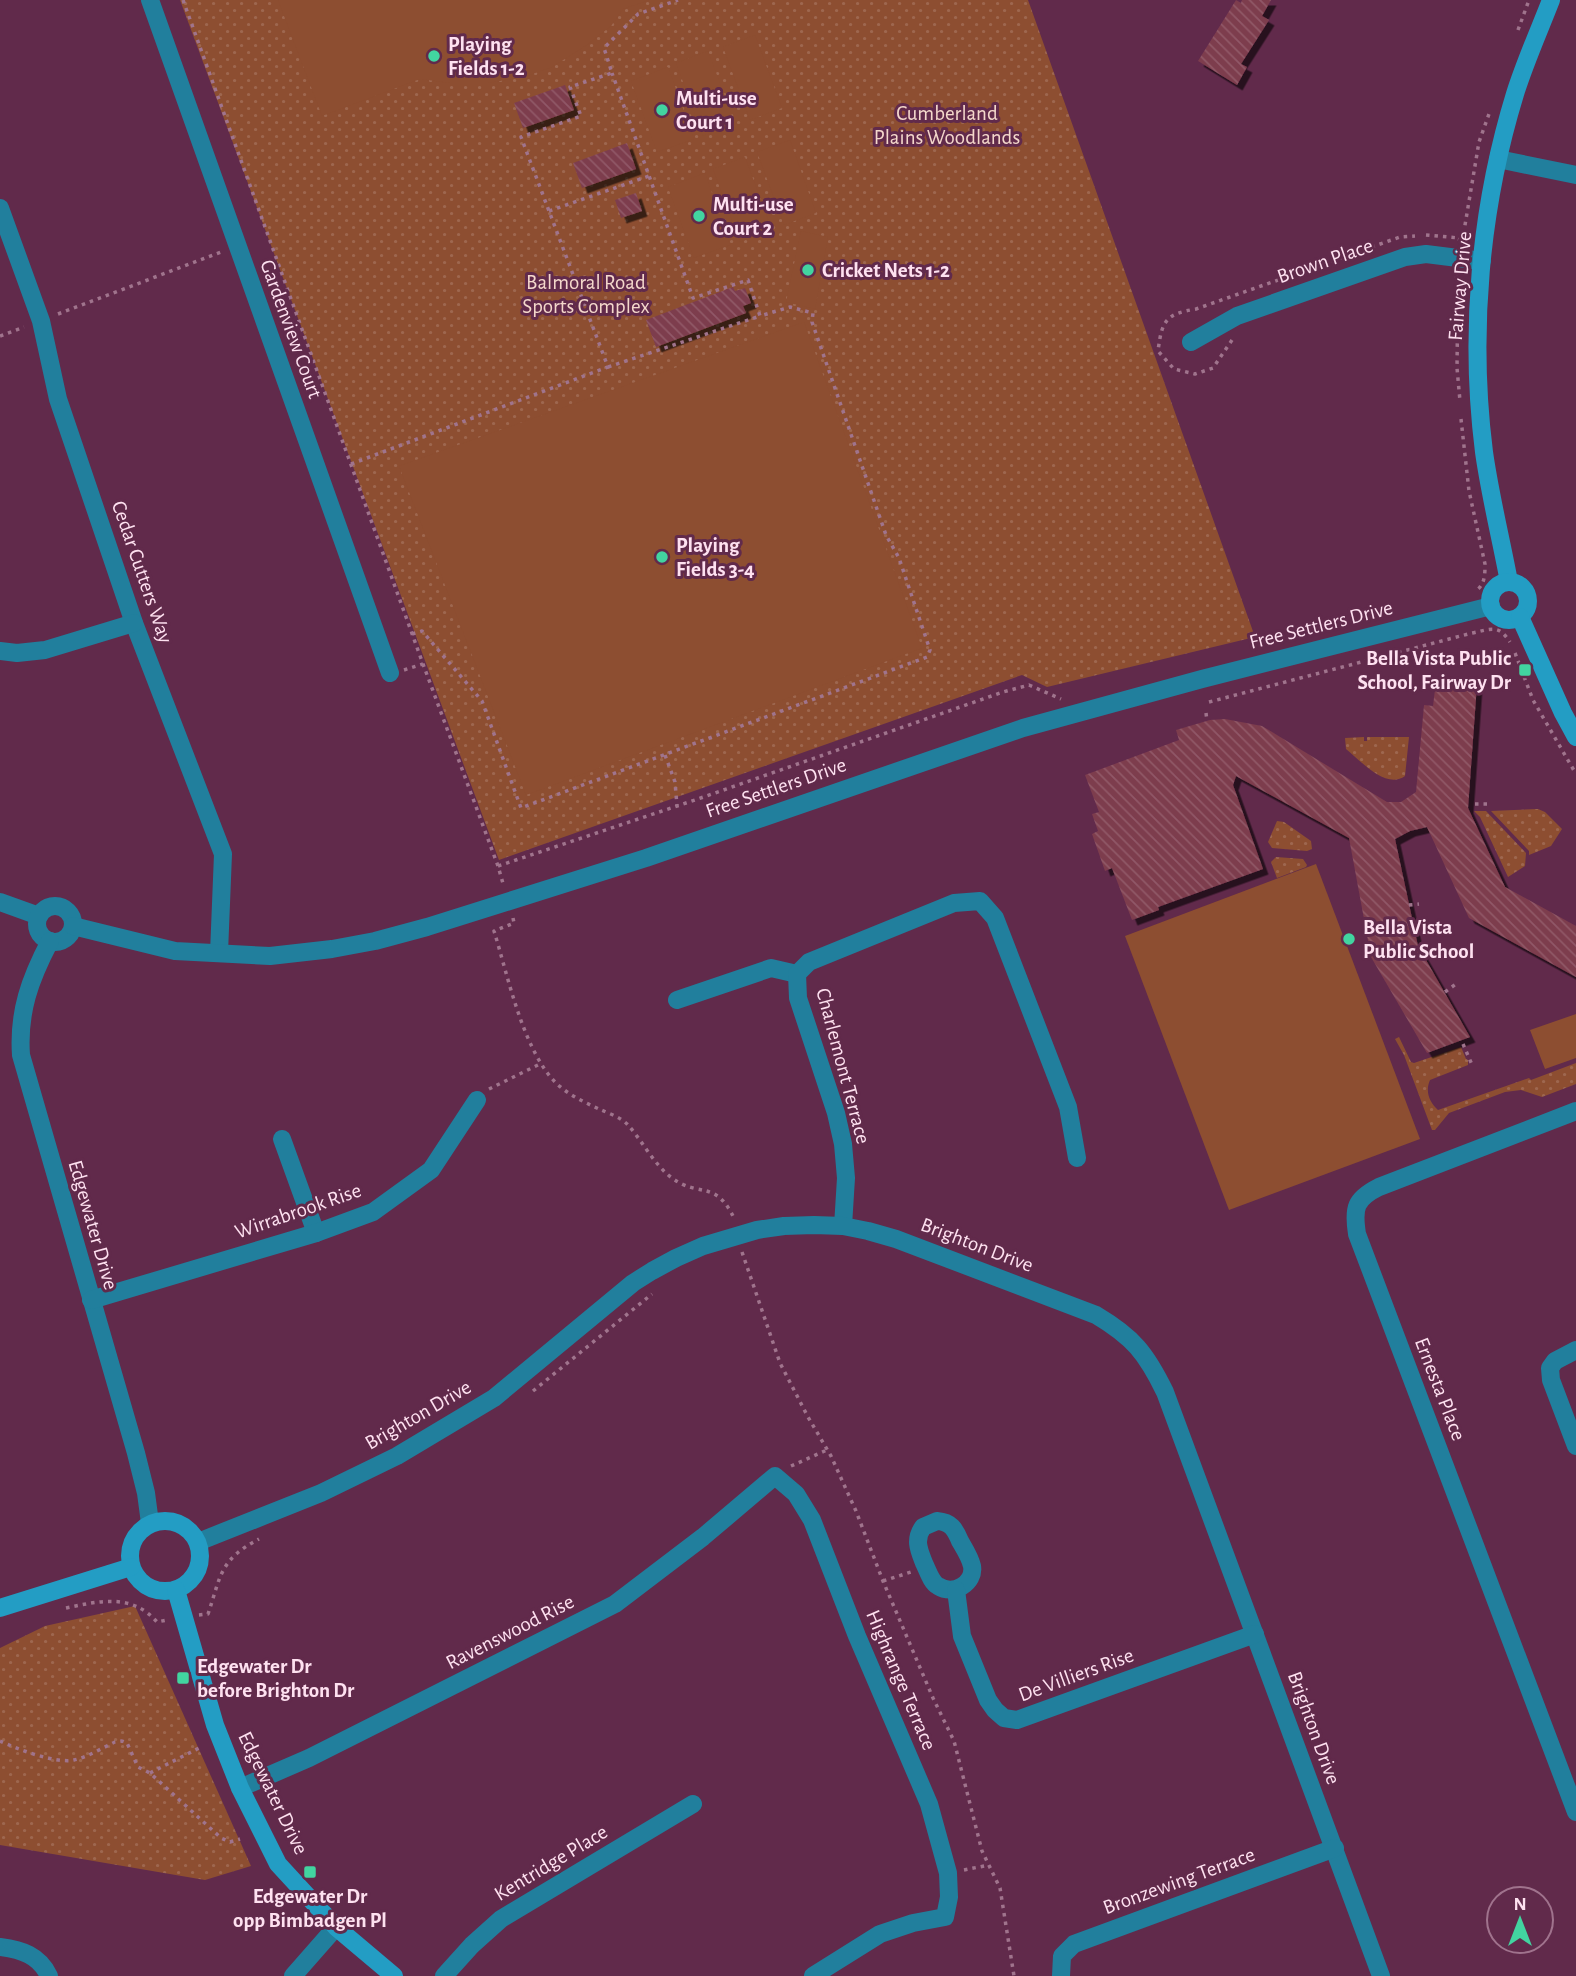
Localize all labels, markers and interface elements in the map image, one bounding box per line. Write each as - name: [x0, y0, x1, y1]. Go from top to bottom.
- place label: Playing Fields 1-2: [448, 34, 525, 79]
- marker: Playing Fields 1-2: [426, 48, 442, 64]
- place label: Multi-use Court 1: [676, 88, 757, 133]
- marker: Multi-use Court 1: [654, 102, 670, 118]
- park label: Cumberland Plains Woodlands: [874, 103, 1020, 148]
- place label: Multi-use Court 2: [713, 194, 794, 239]
- marker: Multi-use Court 2: [691, 208, 707, 224]
- street label: Fairway Drive: [1445, 230, 1475, 342]
- street label: Brown Place: [1274, 235, 1376, 287]
- street label: Gardenview Court: [256, 257, 326, 401]
- place label: Cricket Nets 1-2: [822, 260, 950, 281]
- marker: Cricket Nets 1-2: [800, 262, 816, 278]
- park label: Balmoral Road Sports Complex: [522, 272, 650, 317]
- street label: Cedar Cutters Way: [108, 498, 176, 646]
- place label: Playing Fields 3-4: [676, 535, 755, 580]
- marker: Playing Fields 3-4: [654, 549, 670, 565]
- street label: Free Settlers Drive: [1247, 597, 1395, 653]
- place label: Bella Vista Public School, Fairway Dr: [1357, 648, 1512, 693]
- marker: Bella Vista Public School, Fairway Dr: [1517, 662, 1533, 678]
- street label: Free Settlers Drive: [703, 754, 849, 822]
- place label: Bella Vista Public School: [1363, 917, 1474, 962]
- marker: Bella Vista Public School: [1341, 931, 1357, 947]
- street label: Charlemont Terrace: [812, 986, 874, 1146]
- street label: Edgewater Drive: [64, 1158, 122, 1292]
- street label: Wirrabrook Rise: [232, 1180, 364, 1242]
- street label: Brighton Drive: [918, 1214, 1036, 1276]
- street label: Ernesta Place: [1411, 1335, 1469, 1443]
- street label: Brighton Drive: [361, 1376, 475, 1454]
- street label: Ravenswood Rise: [443, 1591, 577, 1673]
- street label: Highrange Terrace: [862, 1607, 940, 1753]
- street label: De Villiers Rise: [1016, 1644, 1136, 1706]
- place label: Edgewater Dr before Brighton Dr: [197, 1656, 355, 1701]
- street label: Brighton Drive: [1284, 1669, 1344, 1787]
- marker: Edgewater Dr before Brighton Dr: [175, 1670, 191, 1686]
- street label: Edgewater Drive: [234, 1728, 312, 1858]
- street label: Kentridge Place: [491, 1821, 611, 1905]
- street label: Bronzewing Terrace: [1100, 1844, 1258, 1918]
- marker: Edgewater Dr opp Bimbadgen Pl: [302, 1864, 318, 1880]
- north arrow: [1485, 1885, 1555, 1955]
- place label: Edgewater Dr opp Bimbadgen Pl: [233, 1886, 387, 1931]
- text: N: [1513, 1895, 1527, 1914]

